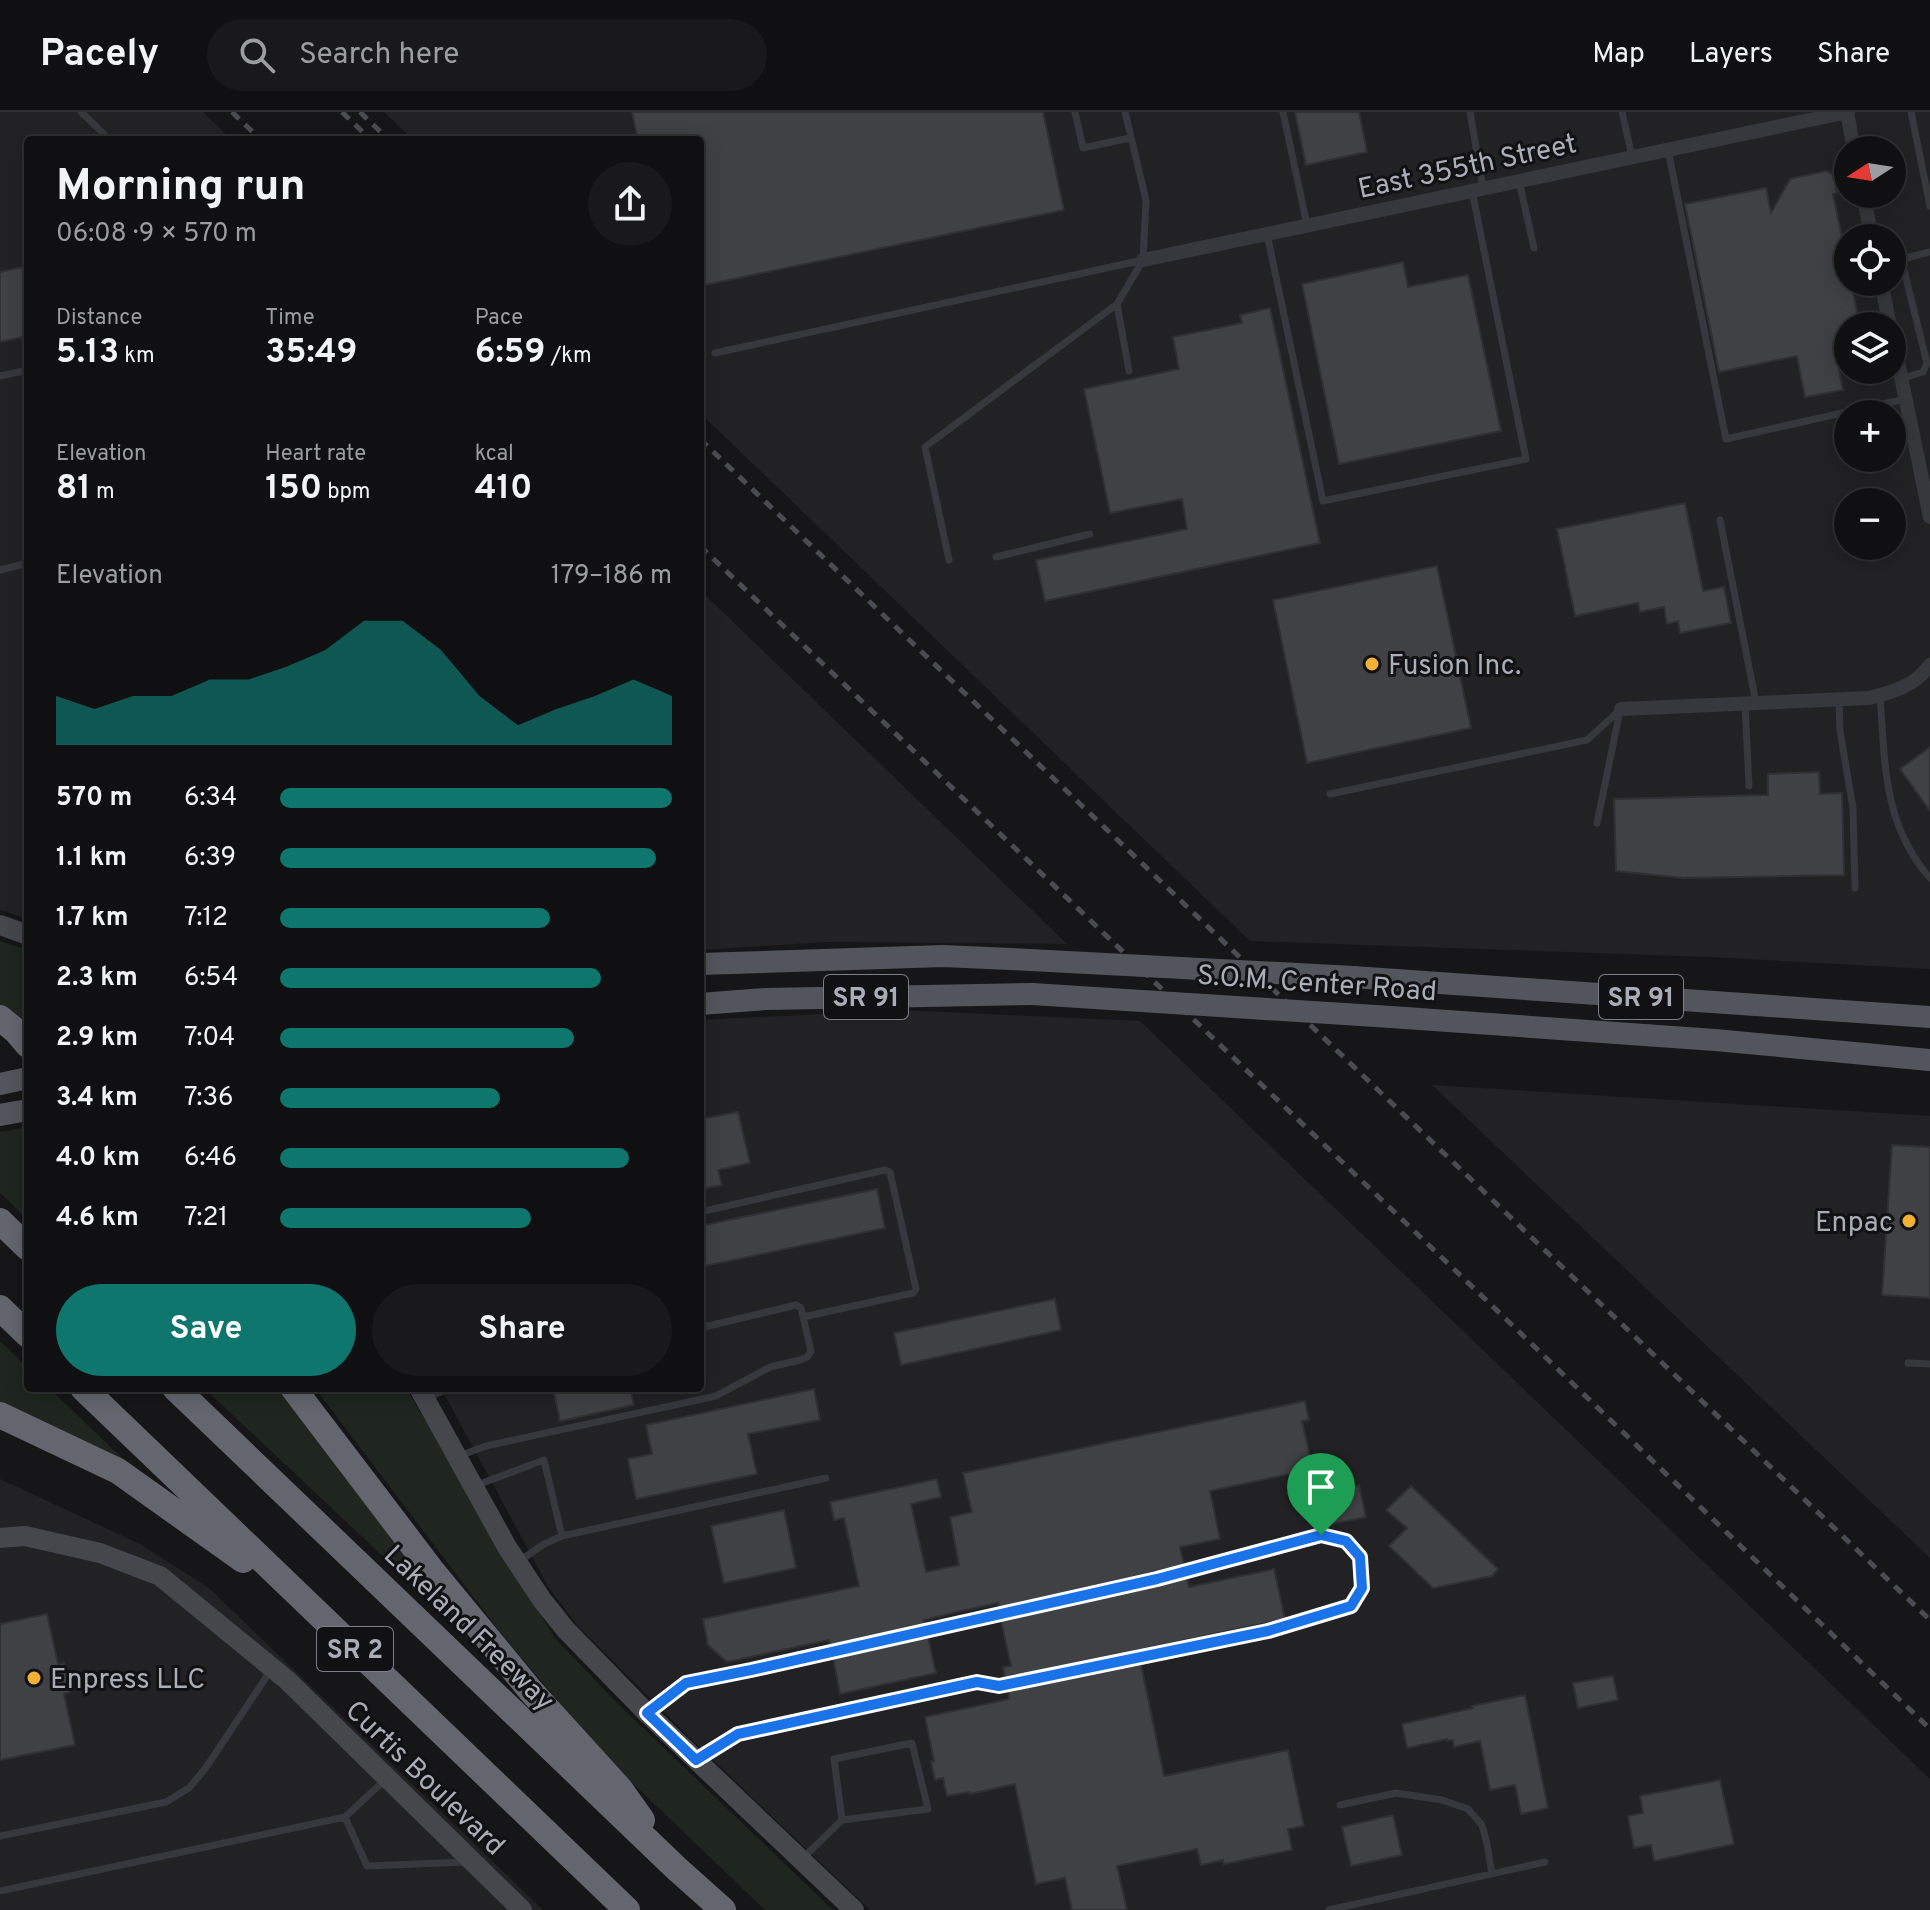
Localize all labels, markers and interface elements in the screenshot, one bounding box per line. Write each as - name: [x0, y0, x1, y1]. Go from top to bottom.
- search box: [207, 19, 767, 91]
- text: Pacely: [40, 31, 159, 80]
- icon: search: [235, 33, 279, 77]
- text: Search here: [299, 37, 459, 74]
- text: Map: [1592, 37, 1645, 73]
- text: Layers: [1689, 37, 1773, 73]
- text: Share: [1817, 37, 1890, 73]
- street label: East 355th Street: [1355, 127, 1580, 209]
- north arrow: [1834, 136, 1906, 208]
- map controls: [1834, 136, 1906, 560]
- text: Morning run: [56, 160, 306, 216]
- button: share: [588, 162, 672, 246]
- text: 06:08 · 9 × 570 m: [56, 218, 257, 251]
- button: locate: [1834, 224, 1906, 296]
- text: Distance: [56, 305, 142, 332]
- text: Time: [265, 305, 315, 332]
- text: Pace: [475, 305, 523, 332]
- button: layers: [1834, 312, 1906, 384]
- text: 5.13: [56, 332, 119, 375]
- text: 35:49: [265, 332, 358, 375]
- text: 6:59: [475, 332, 546, 375]
- text: km: [119, 343, 155, 370]
- text: /km: [546, 343, 592, 370]
- button: +: [1834, 400, 1906, 472]
- text: Elevation: [56, 441, 146, 468]
- text: Heart rate: [265, 441, 366, 468]
- text: kcal: [475, 441, 514, 468]
- text: 81: [56, 468, 91, 511]
- text: 150: [265, 468, 322, 511]
- text: 410: [475, 468, 532, 511]
- text: m: [91, 479, 115, 506]
- text: bpm: [322, 479, 370, 506]
- button: −: [1834, 488, 1906, 560]
- text: Elevation: [56, 560, 163, 593]
- text: 179–186 m: [551, 560, 672, 593]
- place label: Fusion Inc.: [1388, 649, 1521, 685]
- marker: Fusion Inc.: [1363, 655, 1381, 673]
- text: 570 m: [56, 782, 132, 815]
- text: 6:34: [184, 782, 237, 815]
- text: 1.1 km: [56, 842, 127, 875]
- text: 6:39: [184, 842, 236, 875]
- text: 1.7 km: [56, 902, 129, 935]
- text: 7:12: [184, 902, 228, 935]
- street label: S.O.M. Center Road: [1196, 959, 1438, 1011]
- text: 2.3 km: [56, 962, 138, 995]
- text: 6:54: [184, 962, 238, 995]
- road number: SR 91: [824, 975, 908, 1019]
- road number: SR 91: [1599, 975, 1683, 1019]
- text: 2.9 km: [56, 1022, 138, 1055]
- text: 7:04: [184, 1022, 235, 1055]
- text: 3.4 km: [56, 1082, 138, 1115]
- text: 7:36: [184, 1082, 234, 1115]
- text: 4.0 km: [56, 1142, 140, 1175]
- text: 6:46: [184, 1142, 237, 1175]
- text: 4.6 km: [56, 1202, 139, 1235]
- text: 7:21: [184, 1202, 228, 1235]
- place label: Enpac: [1815, 1206, 1893, 1242]
- marker: Enpac: [1900, 1212, 1918, 1230]
- button: Save: [56, 1284, 356, 1376]
- button: Share: [372, 1284, 672, 1376]
- pin: [1287, 1453, 1355, 1535]
- icon: arrive: [1299, 1465, 1343, 1509]
- street label: Lakeland Freeway: [375, 1538, 561, 1720]
- road number: SR 2: [317, 1627, 393, 1671]
- place label: Enpress LLC: [50, 1663, 205, 1699]
- marker: Enpress LLC: [25, 1669, 43, 1687]
- street label: Curtis Boulevard: [336, 1694, 512, 1865]

